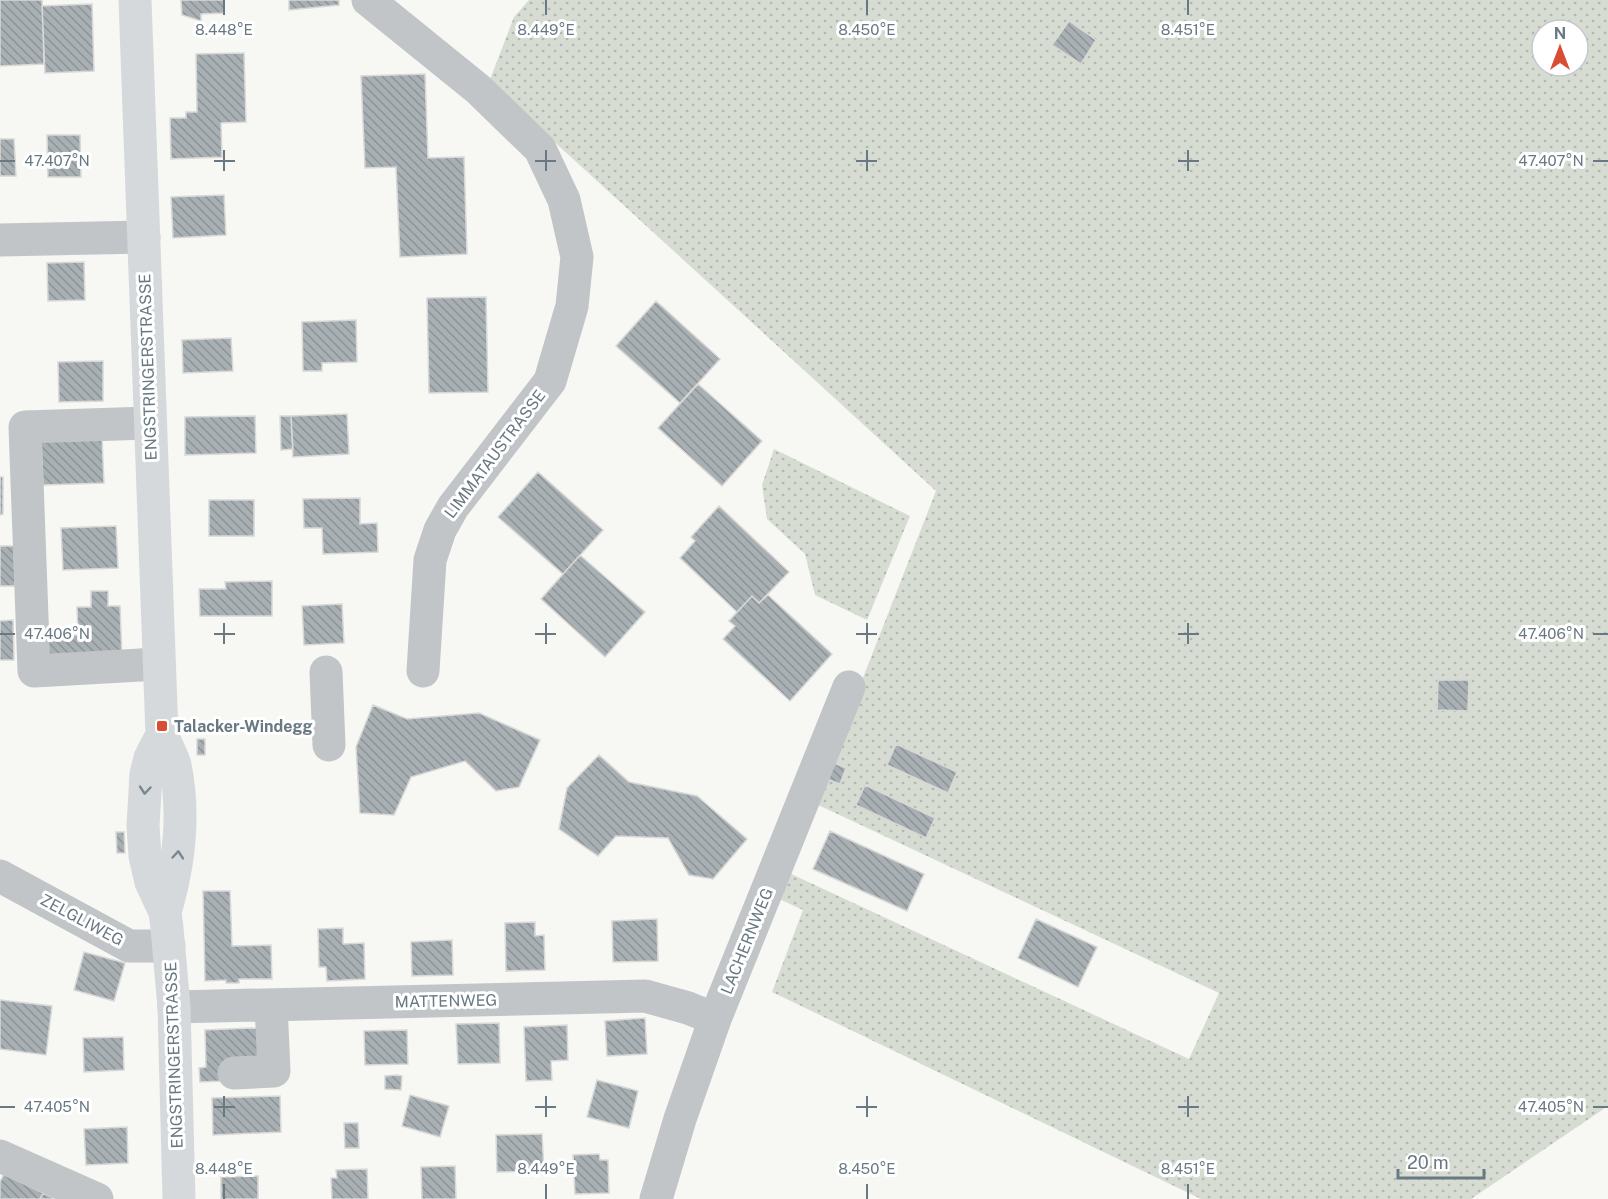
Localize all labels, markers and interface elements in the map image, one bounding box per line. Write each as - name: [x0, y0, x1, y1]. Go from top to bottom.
- north arrow: [1530, 18, 1590, 78]
- text: 8.448°E: [195, 21, 253, 38]
- text: 8.449°E: [517, 21, 575, 38]
- text: 8.450°E: [838, 21, 896, 38]
- text: 8.451°E: [1161, 21, 1215, 38]
- text: N: [1554, 24, 1566, 43]
- text: 47.407°N: [24, 152, 90, 169]
- text: 47.407°N: [1518, 152, 1584, 169]
- street label: ENGSTRINGERSTRASSE: [135, 273, 161, 461]
- street label: LIMMATAUSTRASSE: [441, 386, 549, 522]
- text: 47.406°N: [24, 625, 90, 642]
- text: 47.406°N: [1518, 625, 1584, 642]
- place label: Talacker-Windegg: [174, 717, 312, 736]
- marker: Talacker-Windegg: [155, 719, 169, 733]
- one-way arrow: [139, 785, 152, 794]
- one-way arrow: [171, 850, 184, 859]
- street label: LACHERNWEG: [717, 885, 777, 997]
- street label: ZELGLIWEG: [37, 890, 127, 950]
- street label: ENGSTRINGERSTRASSE: [161, 961, 187, 1149]
- street label: MATTENWEG: [395, 991, 497, 1011]
- text: 47.405°N: [24, 1098, 90, 1115]
- text: 47.405°N: [1518, 1098, 1584, 1115]
- scale bar: [1398, 1142, 1484, 1180]
- text: 20 m: [1407, 1152, 1449, 1173]
- text: 8.448°E: [195, 1160, 253, 1177]
- text: 8.449°E: [517, 1160, 575, 1177]
- text: 8.450°E: [838, 1160, 896, 1177]
- text: 8.451°E: [1161, 1160, 1215, 1177]

